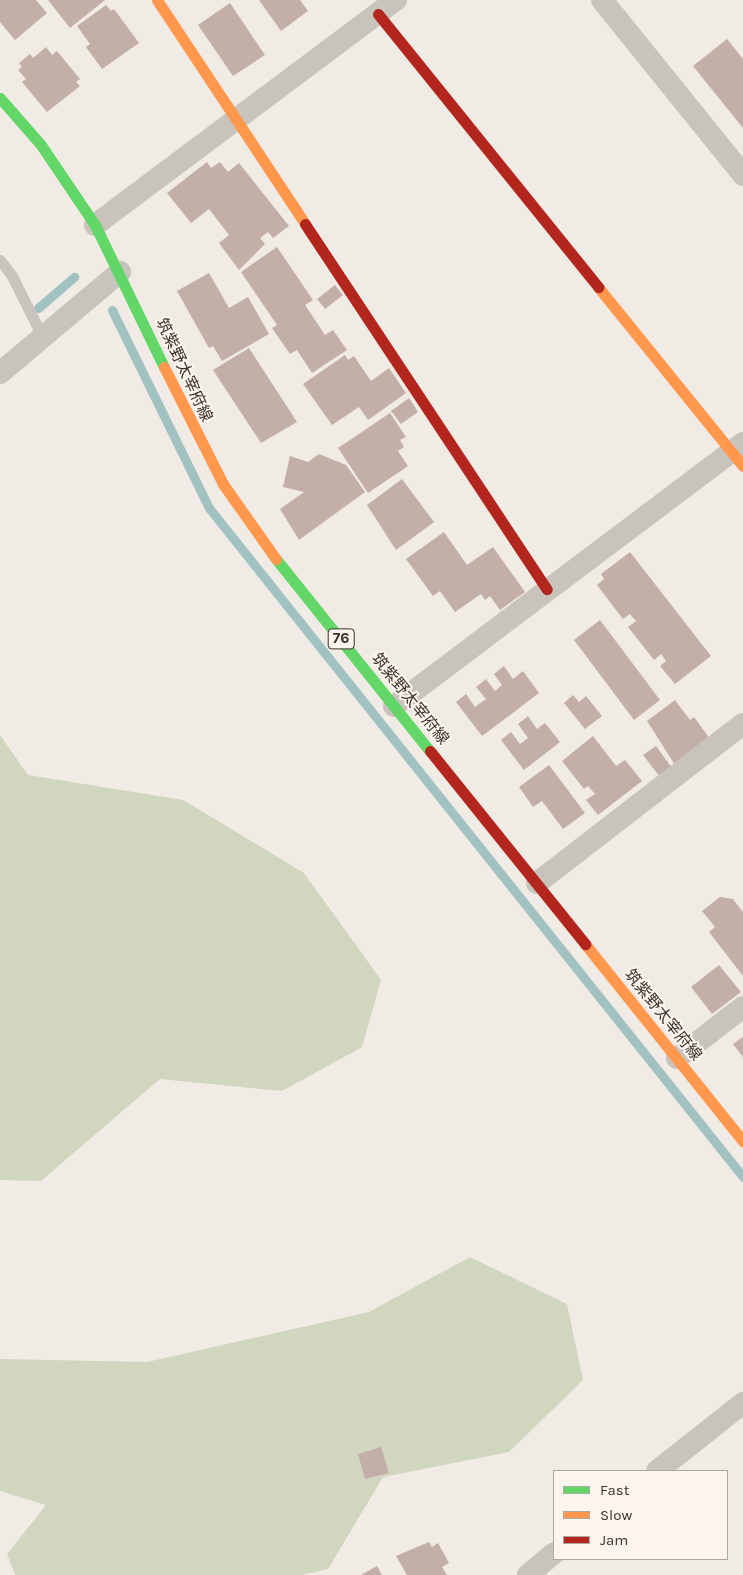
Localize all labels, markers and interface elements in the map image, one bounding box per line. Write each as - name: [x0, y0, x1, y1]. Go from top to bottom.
- street label: 筑紫野太宰府線: [152, 315, 216, 425]
- road number: 76: [327, 626, 355, 652]
- street label: 筑紫野太宰府線: [367, 649, 453, 749]
- street label: 筑紫野太宰府線: [620, 965, 706, 1065]
- legend: [553, 1470, 728, 1560]
- text: Fast: [600, 1481, 629, 1499]
- text: Slow: [600, 1506, 632, 1524]
- text: Jam: [600, 1531, 628, 1549]

